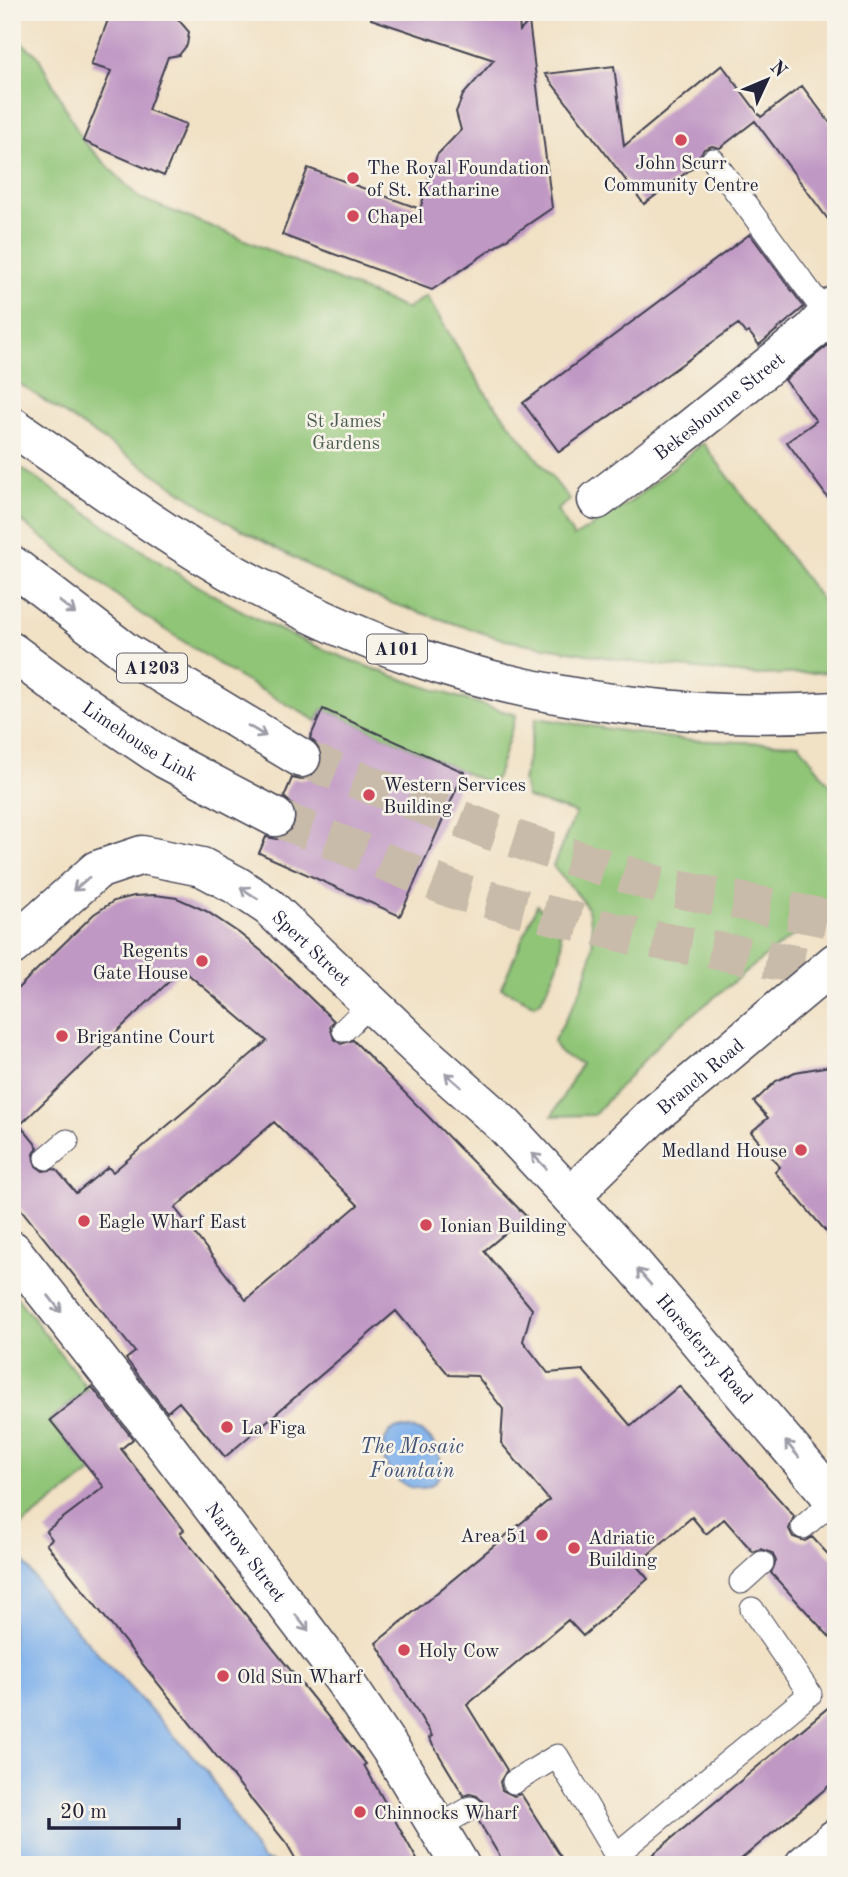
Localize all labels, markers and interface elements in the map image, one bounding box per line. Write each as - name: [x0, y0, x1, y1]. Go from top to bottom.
- north arrow: [732, 46, 802, 116]
- text: N: [766, 58, 790, 82]
- marker: John Scurr Community Centre: [673, 132, 689, 148]
- place label: John Scurr Community Centre: [604, 155, 758, 196]
- place label: The Royal Foundation of St. Katharine: [367, 160, 549, 201]
- marker: The Royal Foundation of St. Katharine: [345, 170, 361, 186]
- marker: Chapel: [345, 208, 361, 224]
- place label: Chapel: [367, 209, 423, 228]
- street label: Bekesbourne Street: [651, 350, 789, 465]
- park label: St James' Gardens: [306, 413, 386, 454]
- one-way arrow: [57, 599, 75, 614]
- road number: A101: [367, 634, 427, 664]
- road number: A1203: [117, 654, 187, 682]
- street label: Limehouse Link: [78, 699, 200, 786]
- one-way arrow: [246, 724, 266, 738]
- place label: Western Services Building: [383, 777, 526, 818]
- marker: Western Services Building: [361, 787, 377, 803]
- one-way arrow: [73, 876, 91, 892]
- one-way arrow: [240, 886, 259, 901]
- street label: Spert Street: [267, 908, 353, 991]
- place label: Regents Gate House: [93, 943, 188, 984]
- marker: Regents Gate House: [194, 953, 210, 969]
- marker: Brigantine Court: [54, 1028, 70, 1044]
- place label: Brigantine Court: [76, 1029, 215, 1048]
- street label: Branch Road: [655, 1036, 749, 1120]
- one-way arrow: [444, 1072, 462, 1088]
- marker: Medland House: [793, 1142, 809, 1158]
- place label: Medland House: [661, 1143, 787, 1162]
- one-way arrow: [531, 1152, 547, 1170]
- marker: Eagle Wharf East: [76, 1213, 92, 1229]
- place label: Eagle Wharf East: [98, 1214, 247, 1233]
- marker: Ionian Building: [418, 1217, 434, 1233]
- place label: Ionian Building: [440, 1218, 567, 1237]
- one-way arrow: [636, 1268, 652, 1286]
- street label: Horseferry Road: [651, 1291, 755, 1409]
- one-way arrow: [47, 1294, 62, 1312]
- marker: La Figa: [219, 1419, 235, 1435]
- place label: La Figa: [241, 1420, 307, 1439]
- water label: The Mosaic Fountain: [360, 1437, 464, 1482]
- one-way arrow: [784, 1440, 800, 1458]
- street label: Narrow Street: [201, 1500, 288, 1606]
- marker: Area 51: [534, 1527, 550, 1543]
- place label: Area 51: [460, 1528, 528, 1547]
- place label: Adriatic Building: [588, 1530, 658, 1571]
- marker: Adriatic Building: [566, 1540, 582, 1556]
- one-way arrow: [294, 1614, 309, 1632]
- marker: Holy Cow: [396, 1642, 412, 1658]
- place label: Holy Cow: [418, 1643, 500, 1662]
- marker: Old Sun Wharf: [215, 1668, 231, 1684]
- place label: Old Sun Wharf: [237, 1669, 363, 1688]
- scale bar: [49, 1786, 178, 1830]
- text: 20 m: [60, 1802, 107, 1823]
- marker: Chinnocks Wharf: [352, 1804, 368, 1820]
- place label: Chinnocks Wharf: [374, 1805, 519, 1824]

